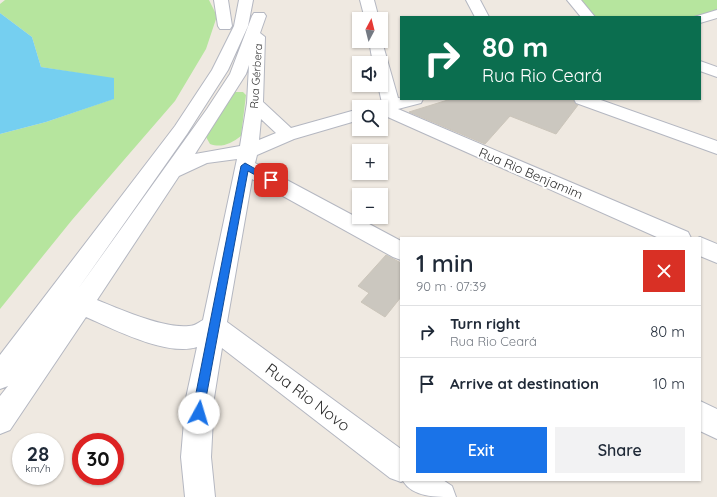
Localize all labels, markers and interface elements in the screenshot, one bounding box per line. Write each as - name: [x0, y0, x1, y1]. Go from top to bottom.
- north arrow: [352, 12, 388, 48]
- map controls: [352, 12, 388, 224]
- text: 80 m: [482, 29, 548, 64]
- icon: right: [416, 32, 468, 84]
- street label: Rua Gérbera: [247, 43, 265, 109]
- button: sound: [352, 56, 388, 92]
- text: Rua Rio Ceará: [482, 64, 602, 87]
- button: search: [352, 100, 388, 136]
- button: +: [352, 144, 388, 180]
- street label: Rua Rio Benjamim: [477, 144, 585, 202]
- pin: [254, 163, 288, 197]
- icon: arrive: [260, 169, 282, 191]
- button: −: [352, 188, 388, 224]
- text: 1 min: [416, 248, 474, 278]
- button: close: [643, 250, 685, 292]
- text: 90 m · 07:39: [416, 278, 486, 294]
- text: Turn right: [450, 314, 521, 333]
- icon: right: [416, 321, 438, 343]
- text: 80 m: [650, 322, 685, 341]
- text: Rua Rio Ceará: [450, 333, 537, 349]
- street label: Rua Rio Novo: [262, 359, 354, 435]
- icon: arrive: [416, 373, 438, 395]
- text: Arrive at destination: [450, 374, 599, 393]
- text: 10 m: [653, 374, 685, 393]
- position arrow: [178, 392, 220, 434]
- button: Exit: [416, 427, 547, 473]
- button: Share: [555, 427, 685, 473]
- speed limit sign: 30: [72, 433, 124, 485]
- text: 28: [27, 441, 49, 466]
- text: km/h: [25, 462, 51, 475]

